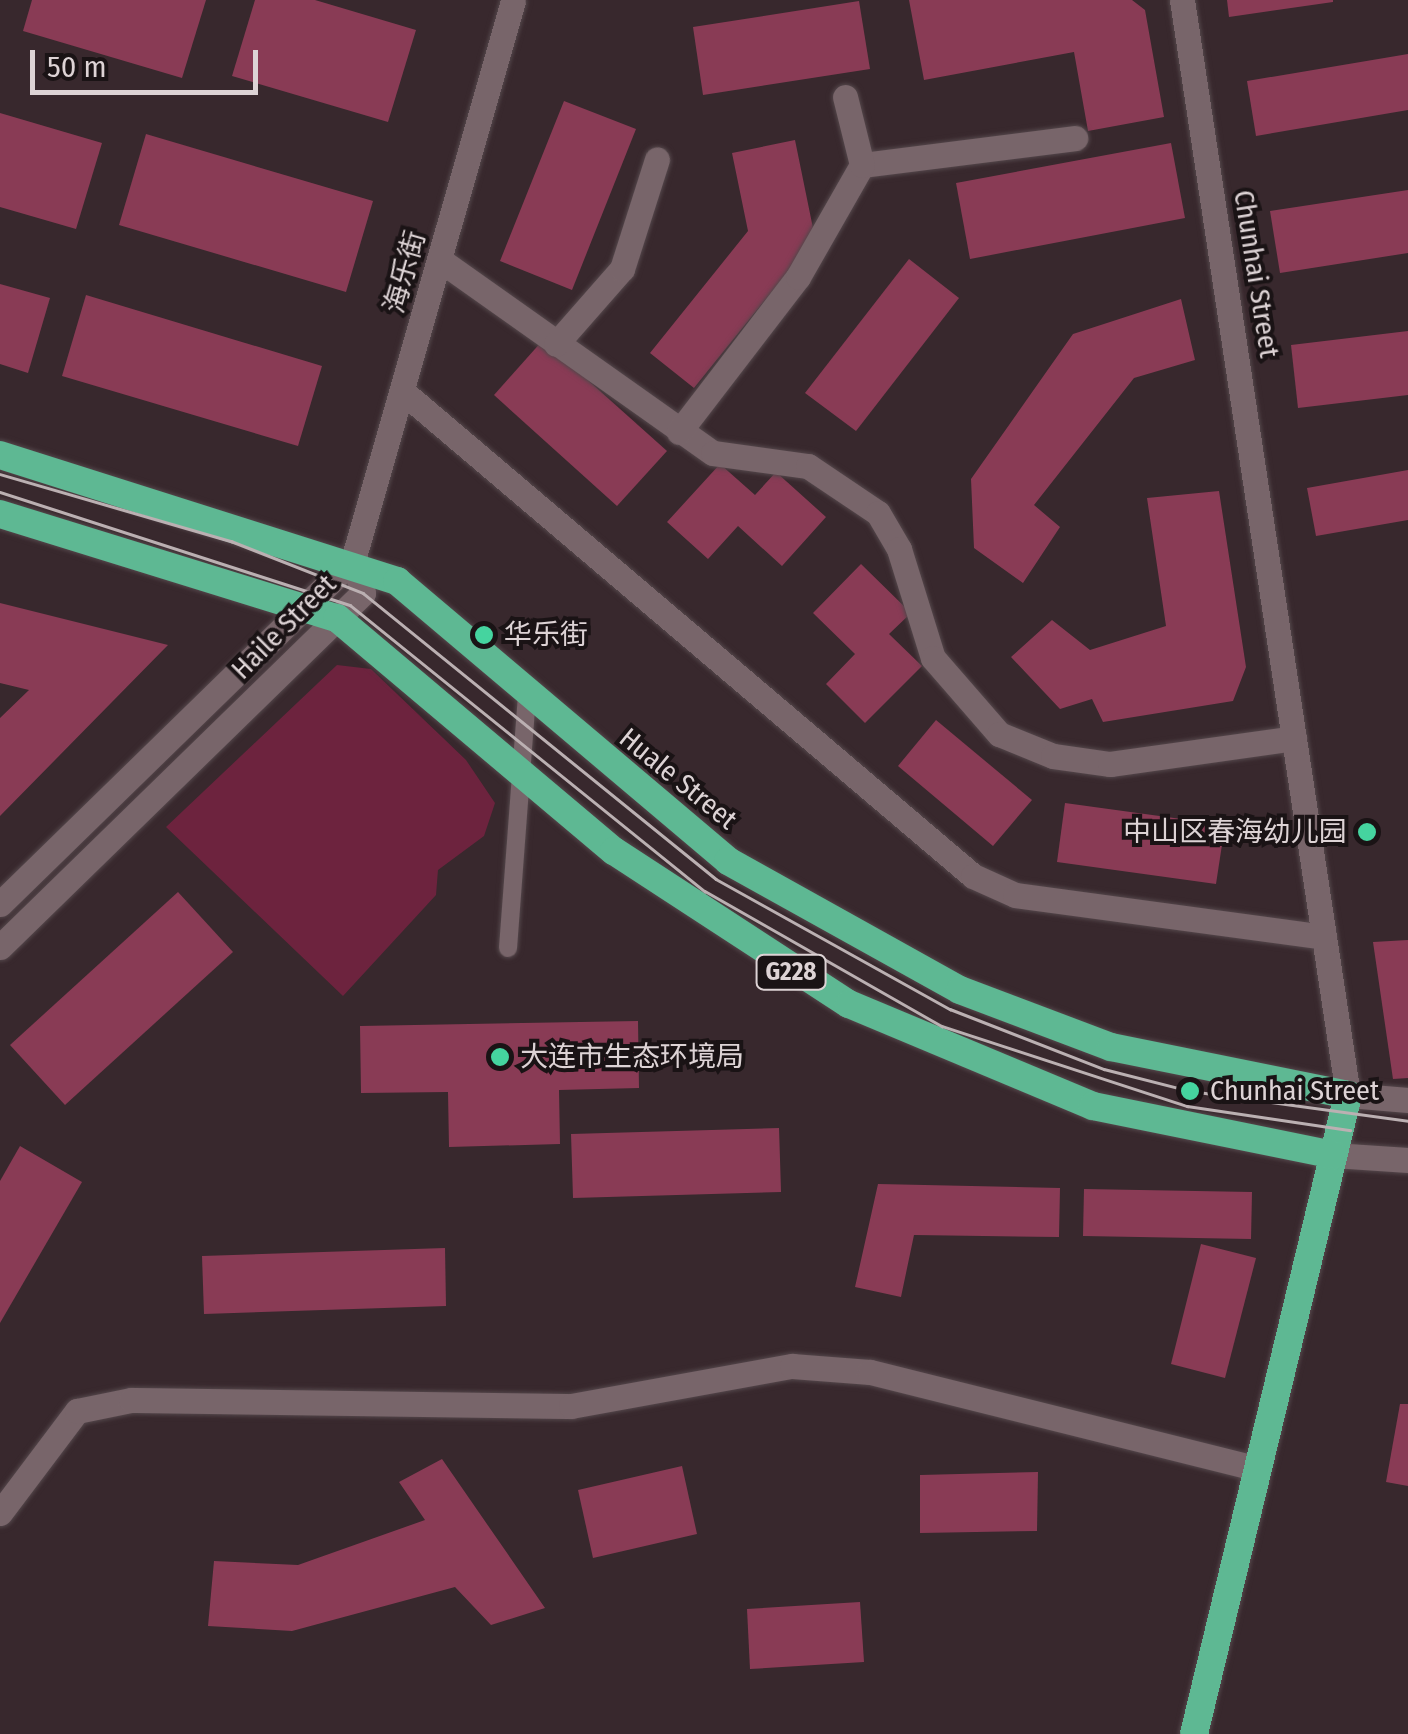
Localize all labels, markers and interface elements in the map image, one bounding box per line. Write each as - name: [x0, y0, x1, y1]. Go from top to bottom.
- scale bar: [35, 30, 262, 92]
- text: 50 m: [47, 49, 107, 85]
- street label: Chunhai Street: [1226, 188, 1286, 360]
- street label: 海乐街: [377, 227, 433, 317]
- street label: Haile Street: [225, 568, 343, 686]
- place label: 华乐街: [504, 618, 588, 652]
- marker: 华乐街: [473, 624, 495, 646]
- street label: Huale Street: [612, 721, 744, 837]
- place label: 中山区春海幼儿园: [1123, 815, 1347, 849]
- marker: 中山区春海幼儿园: [1356, 821, 1378, 843]
- road number: G228: [754, 952, 828, 992]
- place label: 大连市生态环境局: [520, 1040, 744, 1074]
- marker: 大连市生态环境局: [489, 1046, 511, 1068]
- place label: Chunhai Street: [1210, 1074, 1379, 1108]
- marker: Chunhai Street: [1179, 1080, 1201, 1102]

